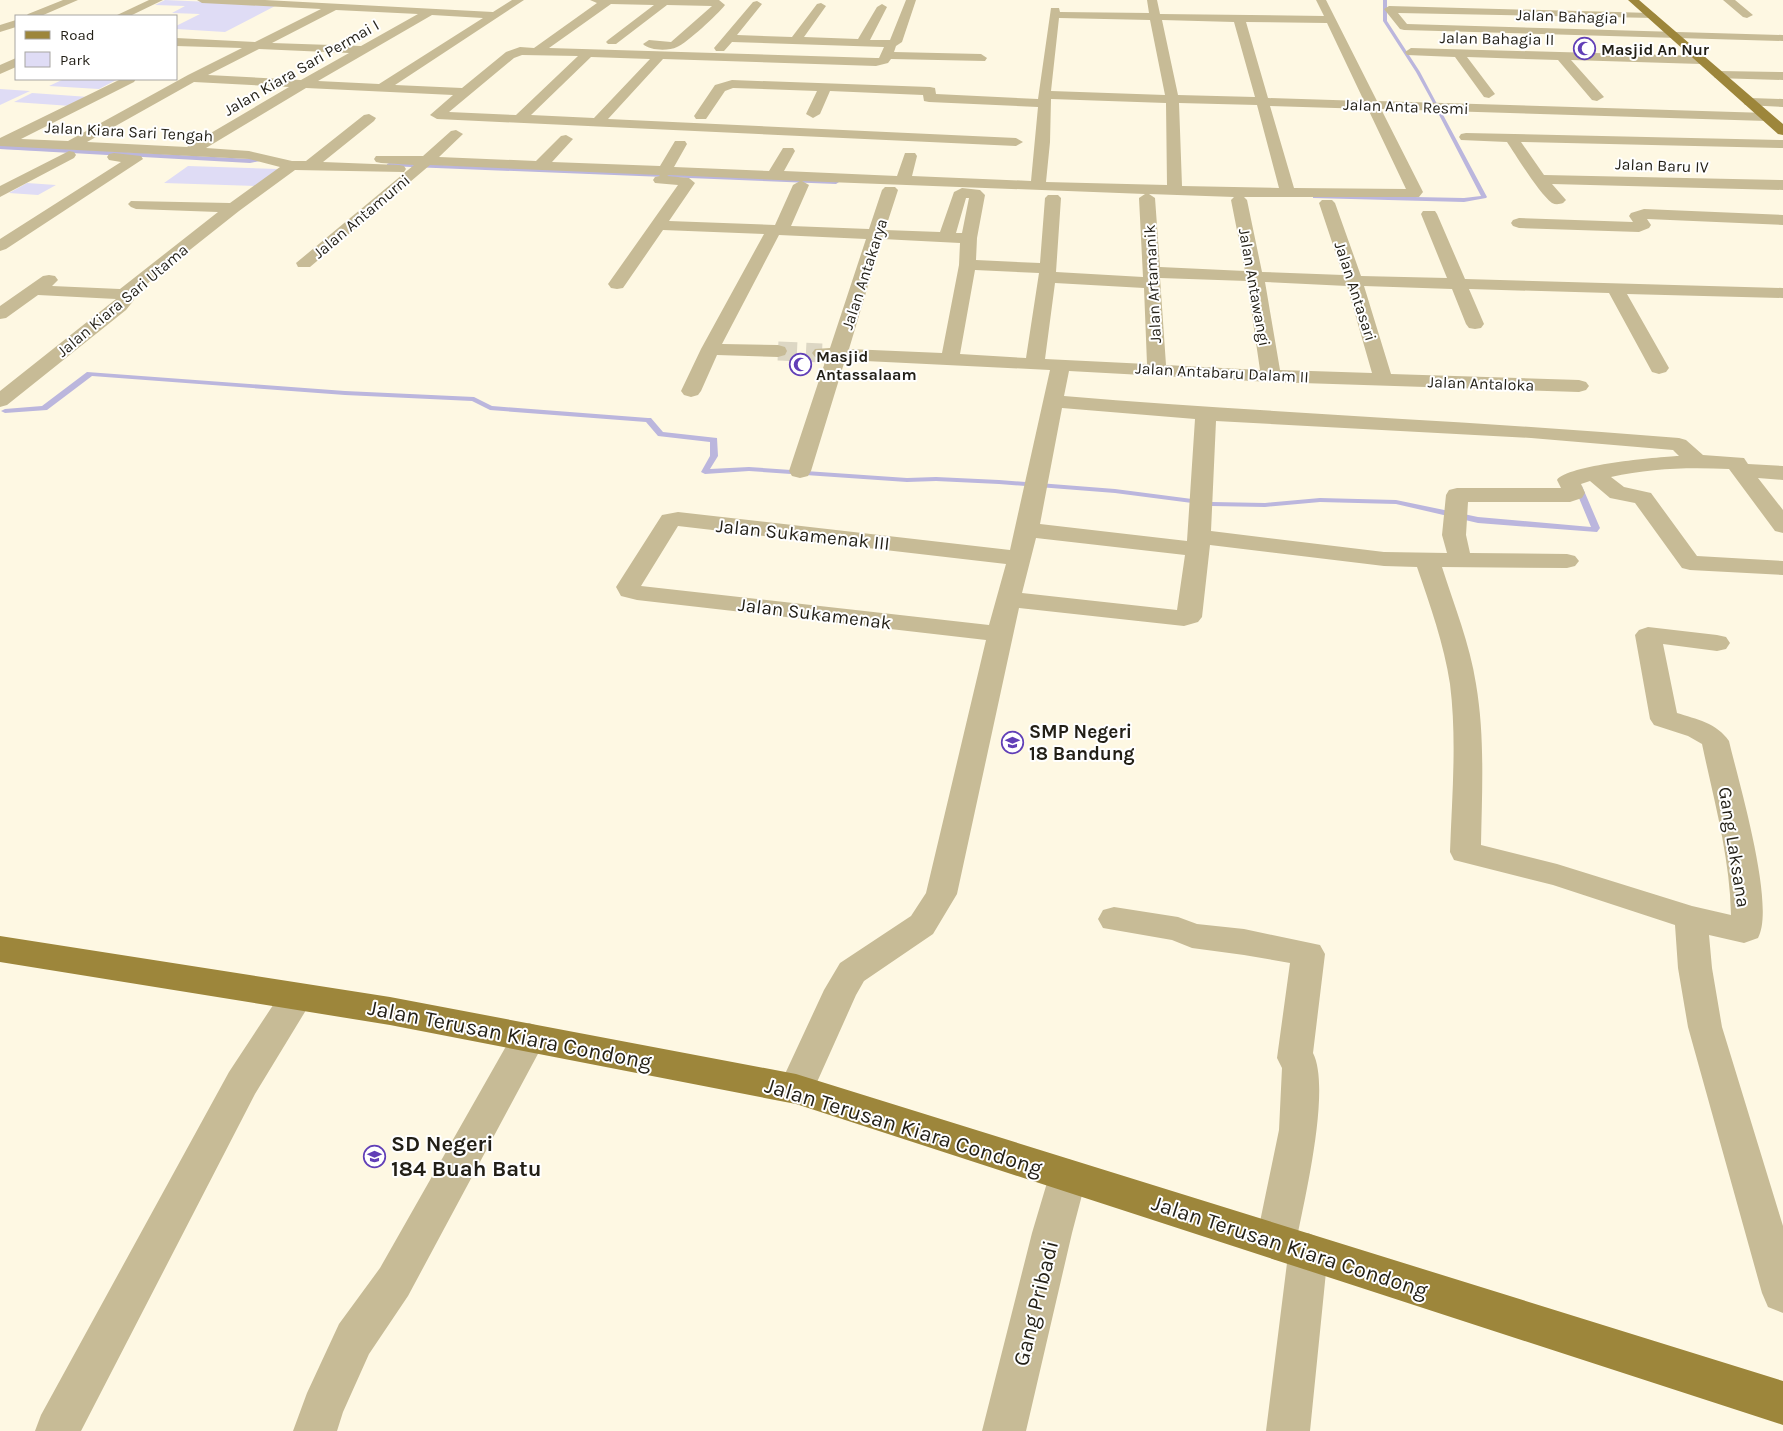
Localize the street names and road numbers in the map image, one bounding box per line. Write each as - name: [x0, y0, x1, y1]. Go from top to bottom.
- street label: Jalan Bahagia I: [1516, 5, 1626, 28]
- street label: Jalan Kiara Sari Permai I: [220, 15, 382, 120]
- street label: Jalan Bahagia II: [1440, 28, 1554, 49]
- street label: Jalan Anta Resmi: [1343, 95, 1469, 118]
- street label: Jalan Kiara Sari Tengah: [44, 118, 214, 145]
- street label: Jalan Baru IV: [1615, 154, 1709, 177]
- street label: Jalan Antamurni: [309, 170, 414, 262]
- street label: Jalan Antakarya: [838, 216, 891, 332]
- street label: Jalan Artamanik: [1140, 224, 1165, 344]
- street label: Jalan Antawangi: [1235, 227, 1274, 348]
- street label: Jalan Antasari: [1331, 239, 1381, 343]
- street label: Jalan Kiara Sari Utama: [53, 240, 192, 361]
- street label: Jalan Antabaru Dalam II: [1135, 358, 1309, 387]
- street label: Jalan Antaloka: [1427, 372, 1535, 395]
- street label: Jalan Sukamenak III: [715, 515, 891, 555]
- street label: Jalan Sukamenak: [737, 594, 893, 634]
- street label: Gang Laksana: [1714, 785, 1754, 909]
- street label: Jalan Terusan Kiara Condong: [366, 995, 655, 1075]
- street label: Jalan Terusan Kiara Condong: [762, 1072, 1046, 1182]
- street label: Jalan Terusan Kiara Condong: [1148, 1190, 1432, 1304]
- street label: Gang Pribadi: [1008, 1238, 1064, 1369]

